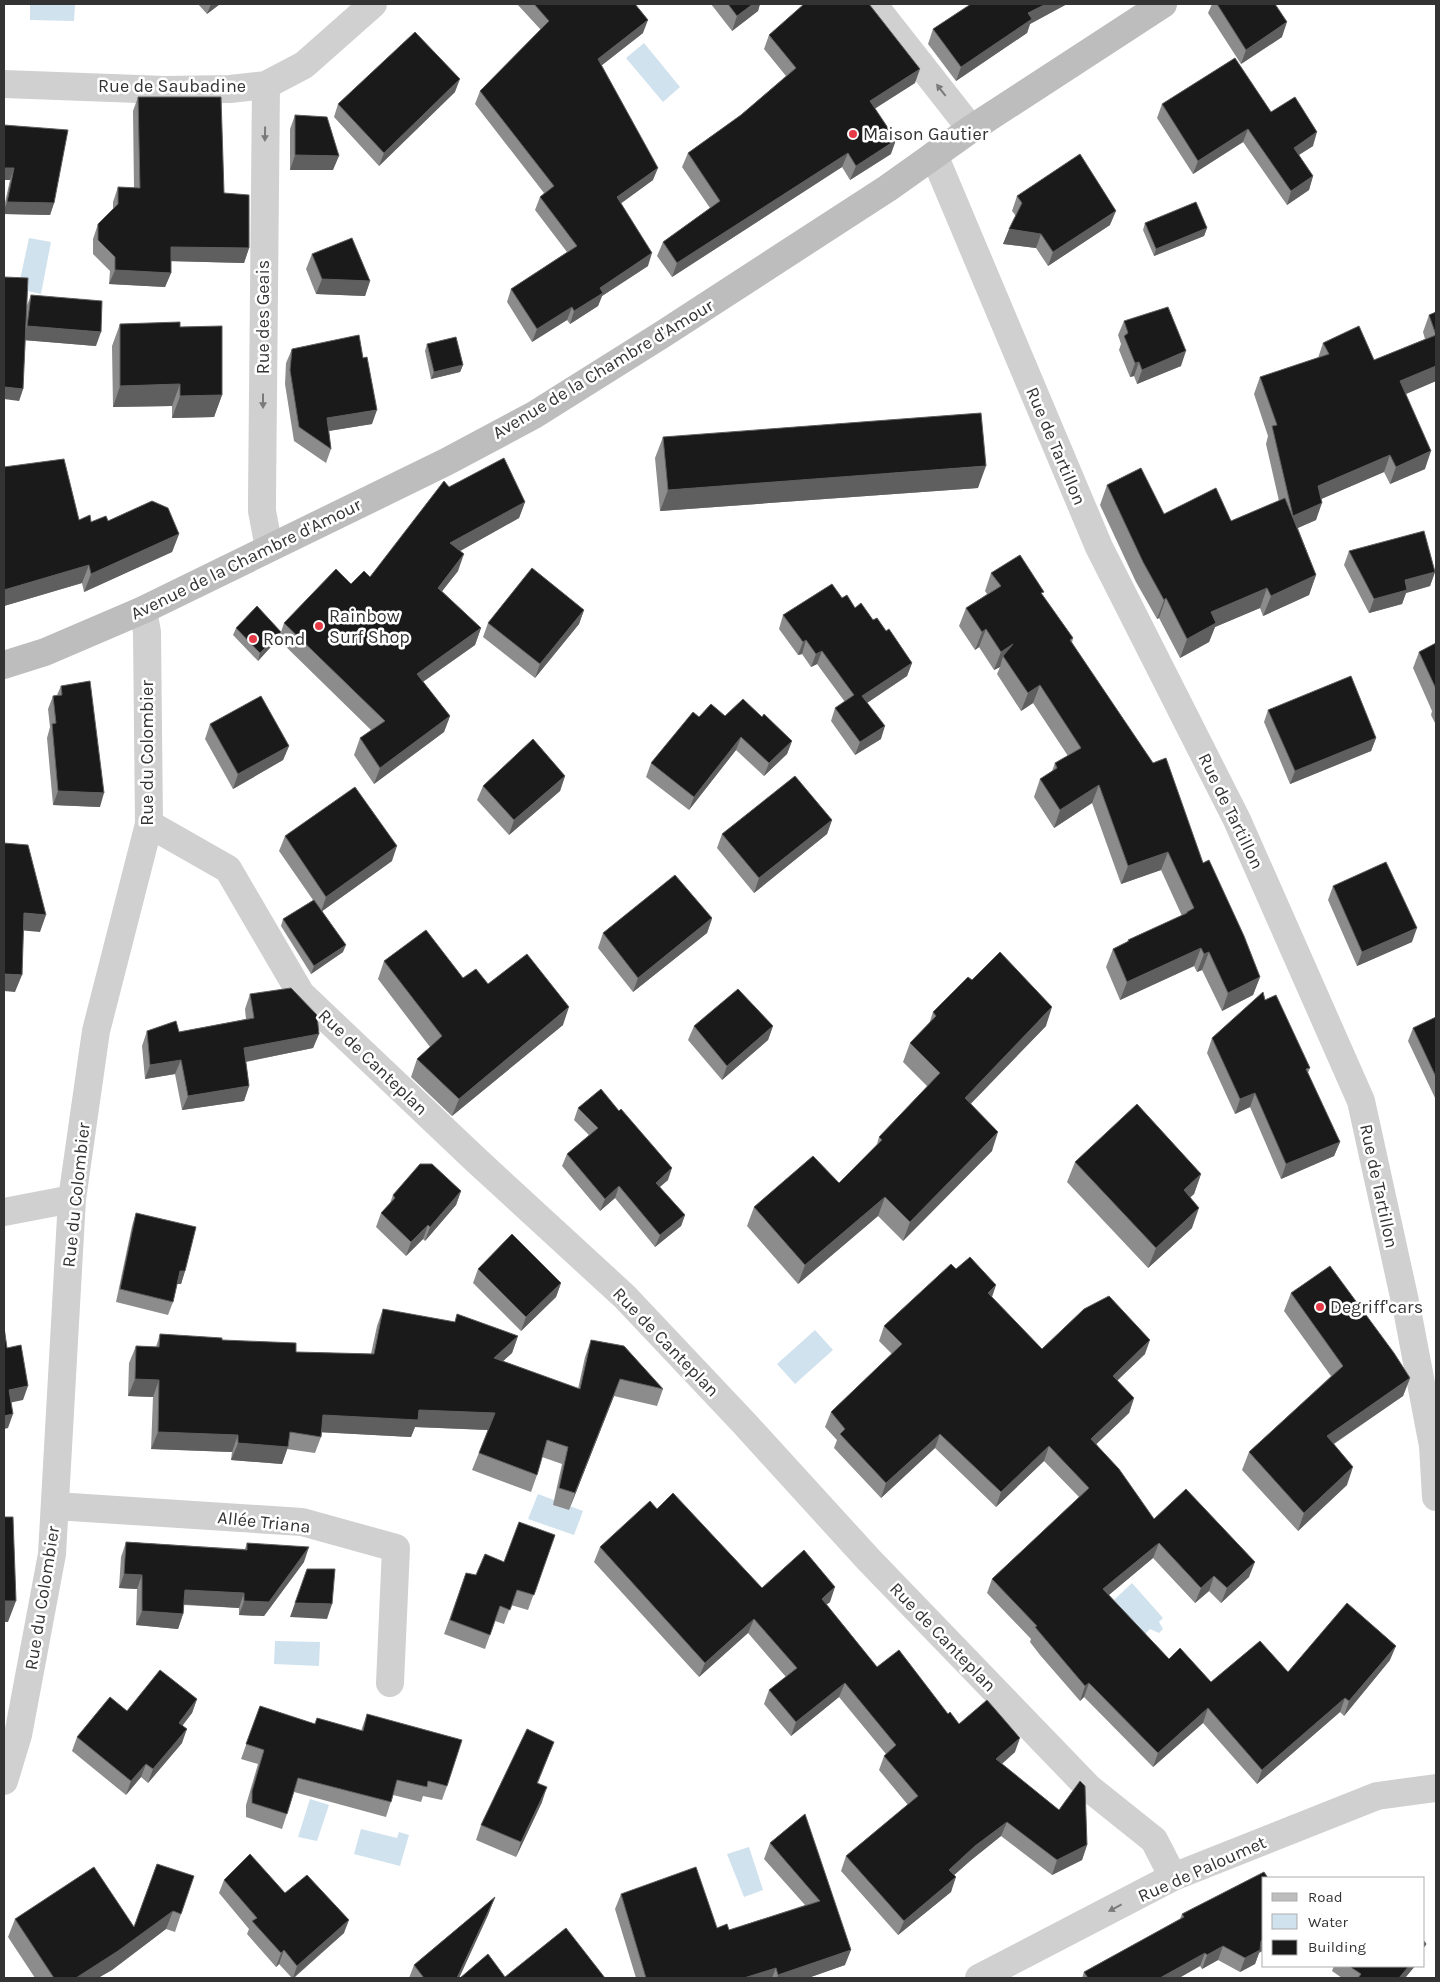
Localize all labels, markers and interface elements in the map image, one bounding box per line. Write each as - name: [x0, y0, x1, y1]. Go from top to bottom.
- street label: Rue de Saubadine: [98, 75, 246, 97]
- one-way arrow: [936, 84, 947, 97]
- place label: Maison Gautier: [863, 123, 989, 145]
- one-way arrow: [261, 126, 269, 142]
- marker: Maison Gautier: [847, 128, 859, 140]
- street label: Rue des Geais: [252, 260, 274, 374]
- street label: Avenue de la Chambre d'Amour: [489, 294, 718, 444]
- street label: Rue de Tartillon: [1021, 384, 1091, 508]
- one-way arrow: [259, 393, 267, 409]
- street label: Avenue de la Chambre d'Amour: [127, 493, 365, 625]
- place label: Rainbow Surf Shop: [329, 605, 410, 648]
- marker: Rainbow Surf Shop: [313, 620, 325, 632]
- place label: Rond: [263, 628, 305, 650]
- marker: Rond: [247, 633, 259, 645]
- street label: Rue du Colombier: [136, 680, 158, 826]
- street label: Rue de Tartillon: [1193, 749, 1269, 873]
- street label: Rue de Canteplan: [314, 1004, 432, 1120]
- street label: Rue du Colombier: [57, 1121, 95, 1269]
- street label: Rue de Tartillon: [1355, 1122, 1403, 1250]
- street label: Rue de Canteplan: [608, 1283, 724, 1401]
- place label: Degriff'cars: [1330, 1296, 1423, 1318]
- marker: Degriff'cars: [1314, 1301, 1326, 1313]
- street label: Allée Triana: [216, 1506, 312, 1538]
- street label: Rue du Colombier: [20, 1524, 64, 1672]
- street label: Rue de Canteplan: [885, 1578, 1001, 1696]
- street label: Rue de Paloumet: [1134, 1831, 1270, 1907]
- legend: [1262, 1877, 1425, 1967]
- text: Road: [1308, 1888, 1343, 1906]
- one-way arrow: [1108, 1904, 1121, 1913]
- text: Water: [1308, 1913, 1349, 1931]
- text: Building: [1308, 1938, 1366, 1956]

